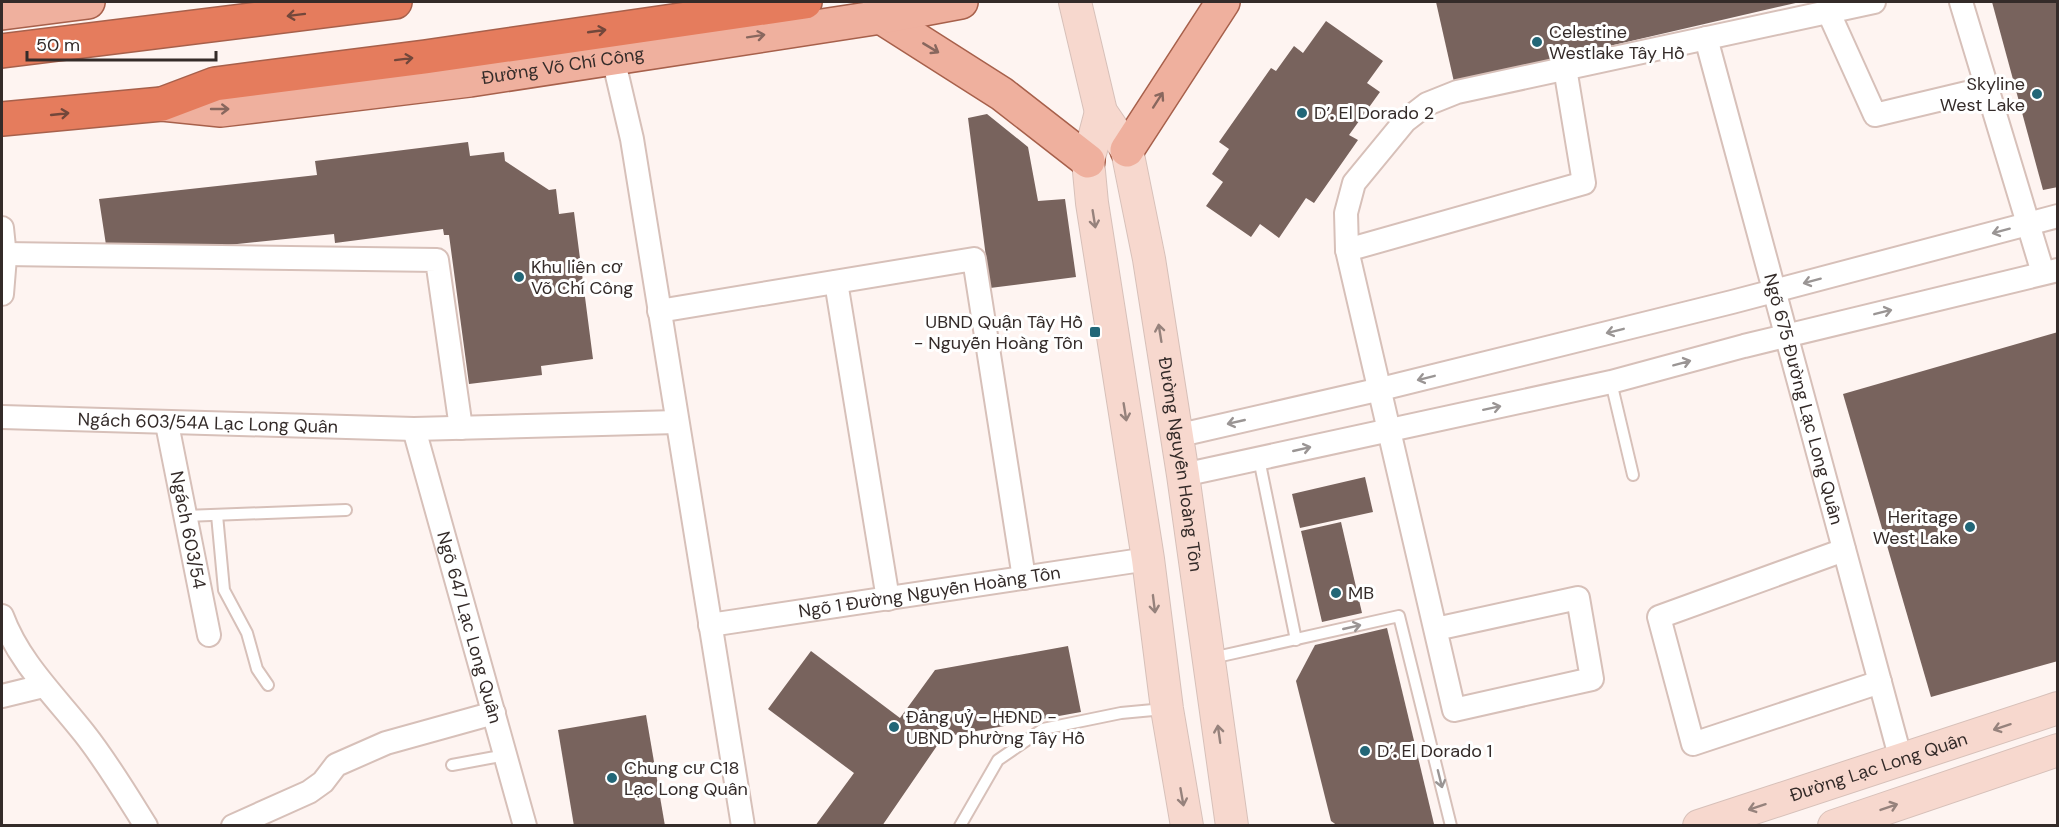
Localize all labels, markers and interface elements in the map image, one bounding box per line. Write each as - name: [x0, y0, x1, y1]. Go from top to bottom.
- one-way arrow: [287, 10, 306, 21]
- place label: Celestine Westlake Tây Hồ: [1549, 20, 1685, 65]
- scale bar: [27, 24, 216, 62]
- one-way arrow: [587, 26, 606, 37]
- one-way arrow: [746, 30, 765, 41]
- text: 50 m: [36, 33, 80, 57]
- marker: Celestine Westlake Tây Hồ: [1530, 35, 1544, 49]
- street label: Đường Võ Chí Công: [480, 41, 646, 90]
- one-way arrow: [922, 42, 939, 54]
- one-way arrow: [394, 54, 414, 65]
- place label: Skyline West Lake: [1940, 72, 2025, 117]
- marker: Skyline West Lake: [2030, 87, 2044, 101]
- one-way arrow: [1152, 92, 1165, 109]
- place label: D’. El Dorado 2: [1314, 101, 1434, 125]
- one-way arrow: [209, 103, 229, 115]
- marker: D’. El Dorado 2: [1295, 106, 1309, 120]
- one-way arrow: [49, 108, 69, 119]
- one-way arrow: [1089, 209, 1100, 228]
- one-way arrow: [1992, 225, 2011, 237]
- place label: Khu liên cơ Võ Chí Công: [531, 255, 633, 300]
- marker: Khu liên cơ Võ Chí Công: [512, 270, 526, 284]
- street label: Ngõ 675 Đường Lạc Long Quân: [1758, 271, 1849, 527]
- one-way arrow: [1803, 276, 1822, 287]
- one-way arrow: [1873, 306, 1892, 318]
- place label: UBND Quận Tây Hồ - Nguyễn Hoàng Tôn: [914, 310, 1083, 355]
- one-way arrow: [1155, 323, 1166, 343]
- marker: UBND Quận Tây Hồ - Nguyễn Hoàng Tôn: [1088, 325, 1102, 339]
- one-way arrow: [1606, 326, 1625, 337]
- street label: Đường Nguyễn Hoàng Tôn: [1153, 355, 1208, 573]
- one-way arrow: [1672, 357, 1691, 368]
- one-way arrow: [1417, 372, 1436, 384]
- one-way arrow: [1119, 401, 1130, 421]
- one-way arrow: [1483, 401, 1502, 413]
- street label: Ngách 603/54A Lạc Long Quân: [77, 407, 338, 439]
- one-way arrow: [1227, 417, 1246, 428]
- one-way arrow: [1291, 443, 1311, 454]
- street label: Ngách 603/54: [165, 469, 212, 591]
- place label: Heritage West Lake: [1873, 505, 1958, 550]
- marker: Heritage West Lake: [1963, 520, 1977, 534]
- street label: Ngõ 647 Lạc Long Quân: [431, 529, 508, 726]
- street label: Ngõ 1 Đường Nguyễn Hoàng Tôn: [797, 560, 1062, 624]
- place label: MB: [1348, 581, 1374, 605]
- marker: MB: [1329, 586, 1343, 600]
- one-way arrow: [1149, 594, 1160, 614]
- one-way arrow: [1343, 620, 1362, 632]
- place label: Đảng uỷ - HĐND - UBND phường Tây Hồ: [906, 705, 1085, 750]
- marker: Đảng uỷ - HĐND - UBND phường Tây Hồ: [887, 720, 901, 734]
- one-way arrow: [1993, 722, 2012, 733]
- one-way arrow: [1213, 724, 1224, 744]
- street label: Đường Lạc Long Quân: [1787, 727, 1971, 807]
- place label: D’. El Dorado 1: [1377, 739, 1492, 763]
- marker: D’. El Dorado 1: [1358, 744, 1372, 758]
- place label: Chung cư C18 Lạc Long Quân: [624, 756, 748, 801]
- one-way arrow: [1434, 769, 1446, 788]
- marker: Chung cư C18 Lạc Long Quân: [605, 771, 619, 785]
- one-way arrow: [1177, 787, 1188, 807]
- one-way arrow: [1879, 800, 1898, 811]
- one-way arrow: [1748, 802, 1767, 813]

